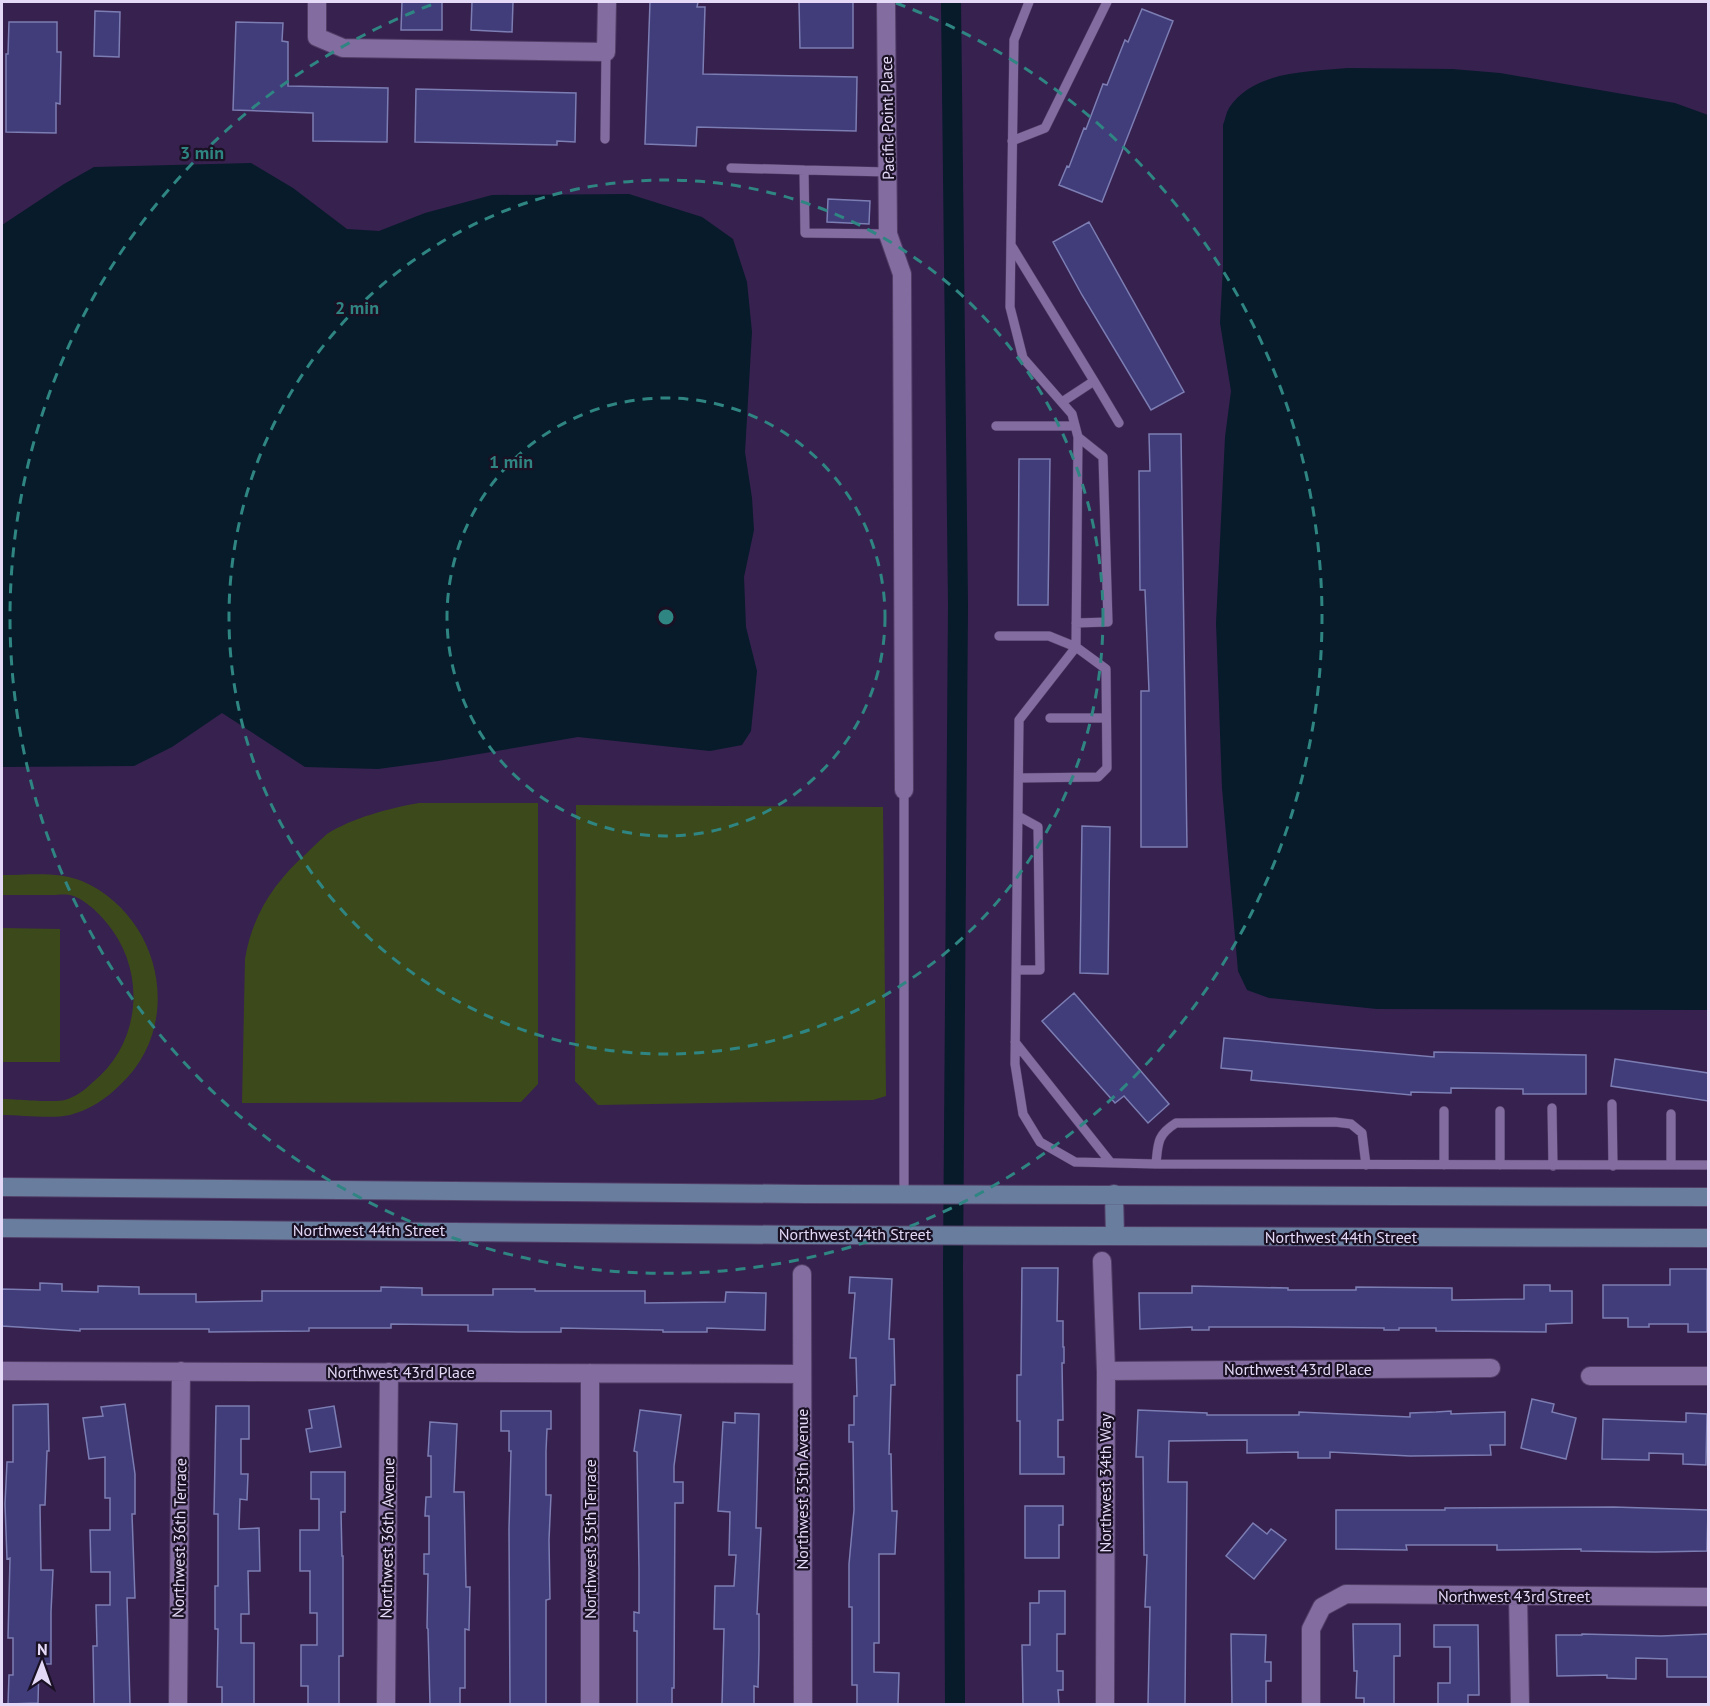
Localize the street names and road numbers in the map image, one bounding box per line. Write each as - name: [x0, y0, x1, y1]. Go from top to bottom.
- street label: Pacific Point Place: [876, 56, 898, 180]
- street label: Northwest 44th Street: [293, 1220, 446, 1240]
- street label: Northwest 44th Street: [779, 1224, 932, 1244]
- street label: Northwest 44th Street: [1265, 1227, 1418, 1247]
- street label: Northwest 43rd Place: [1224, 1359, 1372, 1379]
- street label: Northwest 43rd Place: [327, 1362, 475, 1382]
- street label: Northwest 35th Avenue: [792, 1409, 812, 1569]
- street label: Northwest 34th Way: [1095, 1413, 1115, 1553]
- street label: Northwest 36th Avenue: [376, 1457, 398, 1619]
- street label: Northwest 36th Terrace: [168, 1458, 190, 1618]
- street label: Northwest 35th Terrace: [580, 1459, 600, 1619]
- street label: Northwest 43rd Street: [1438, 1586, 1591, 1606]

